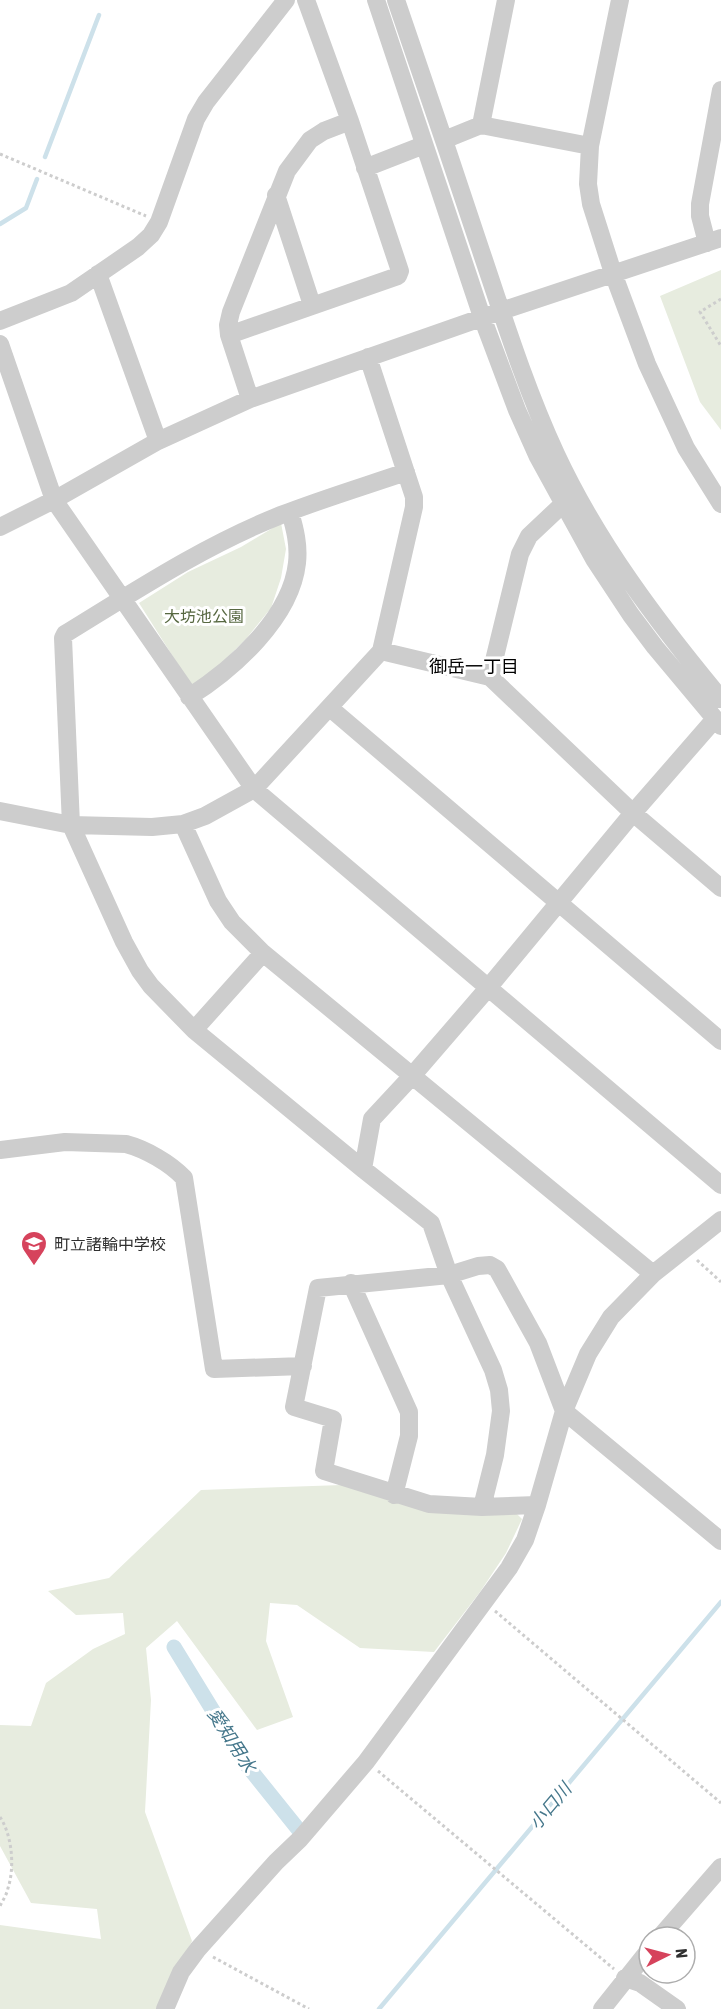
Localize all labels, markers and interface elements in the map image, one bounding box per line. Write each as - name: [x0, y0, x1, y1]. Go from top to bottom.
- park label: 大坊池公園: [164, 607, 244, 625]
- district label: 御岳一丁目: [429, 656, 519, 677]
- school or university icon: 町立諸輪中学校: [19, 1229, 49, 1267]
- place label: 町立諸輪中学校: [54, 1235, 166, 1253]
- water label: 愛知用水: [204, 1704, 262, 1778]
- water label: 小口川: [525, 1777, 577, 1833]
- north arrow: [637, 1925, 697, 1985]
- text: N: [672, 1948, 691, 1959]

